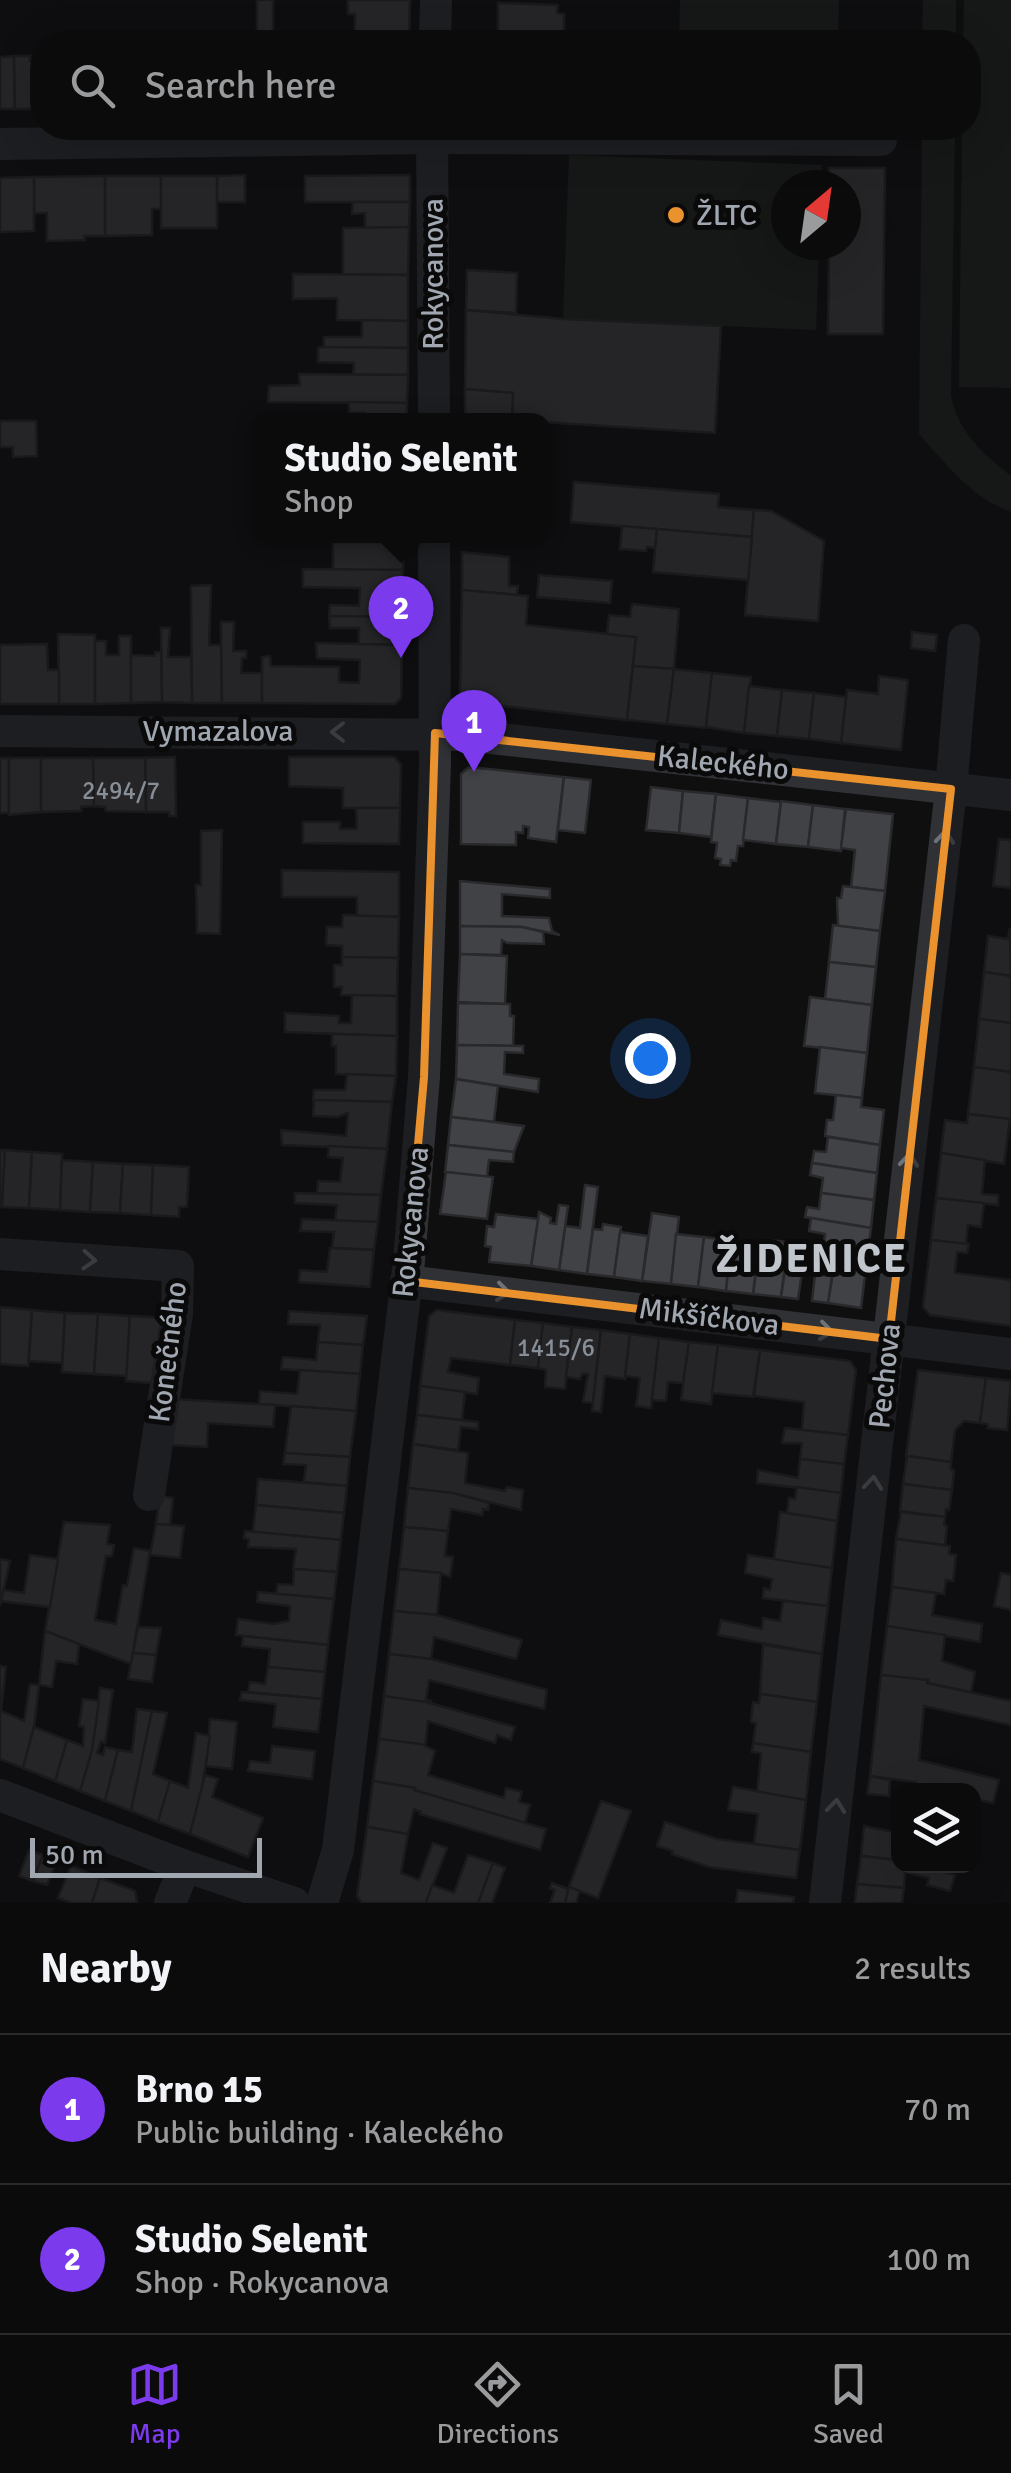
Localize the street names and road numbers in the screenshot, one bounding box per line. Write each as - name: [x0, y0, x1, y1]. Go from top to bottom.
- street label: Rokycanova: [415, 198, 452, 350]
- street label: Vymazalova: [142, 713, 294, 750]
- street label: Kaleckého: [655, 738, 791, 788]
- street label: Rokycanova: [385, 1145, 437, 1299]
- street label: Konečného: [141, 1279, 195, 1425]
- street label: Mikšíčkova: [637, 1290, 781, 1344]
- street label: Pechova: [861, 1321, 909, 1431]

